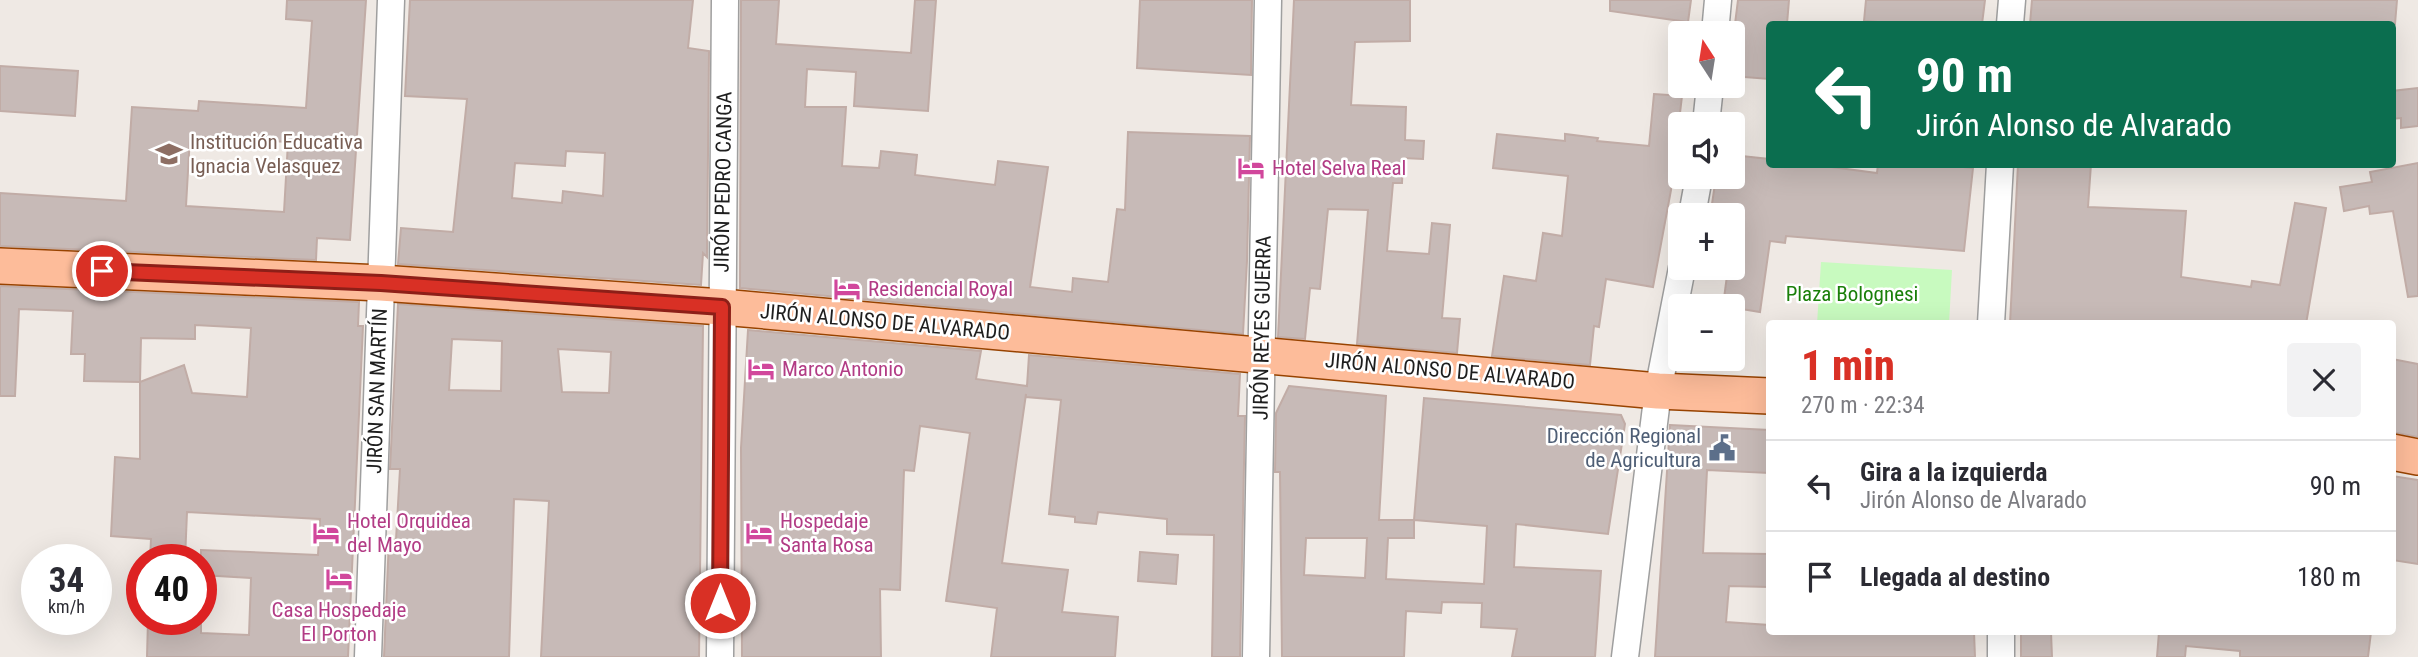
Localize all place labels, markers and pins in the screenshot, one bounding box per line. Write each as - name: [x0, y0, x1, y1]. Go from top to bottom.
- place label: Institución Educativa Ignacia Velasquez: [190, 130, 363, 178]
- school or university icon: Institución Educativa Ignacia Velasquez: [154, 139, 184, 169]
- hotel icon: Hotel Selva Real: [1236, 153, 1266, 183]
- place label: Hotel Selva Real: [1272, 156, 1406, 180]
- pin: [72, 241, 132, 301]
- hotel icon: Residencial Royal: [832, 274, 862, 304]
- place label: Residencial Royal: [868, 277, 1013, 301]
- hotel icon: Marco Antonio: [746, 354, 776, 384]
- place label: Marco Antonio: [782, 357, 904, 381]
- place label: Dirección Regional de Agricultura: [1547, 424, 1701, 472]
- public building icon: Dirección Regional de Agricultura: [1707, 433, 1737, 463]
- place label: Hotel Orquidea del Mayo: [347, 509, 471, 557]
- place label: Hospedaje Santa Rosa: [780, 509, 874, 557]
- hotel icon: Hotel Orquidea del Mayo: [311, 518, 341, 548]
- hotel icon: Hospedaje Santa Rosa: [744, 518, 774, 548]
- hotel icon: Casa Hospedaje El Porton: [324, 564, 354, 594]
- place label: Casa Hospedaje El Porton: [272, 598, 407, 646]

